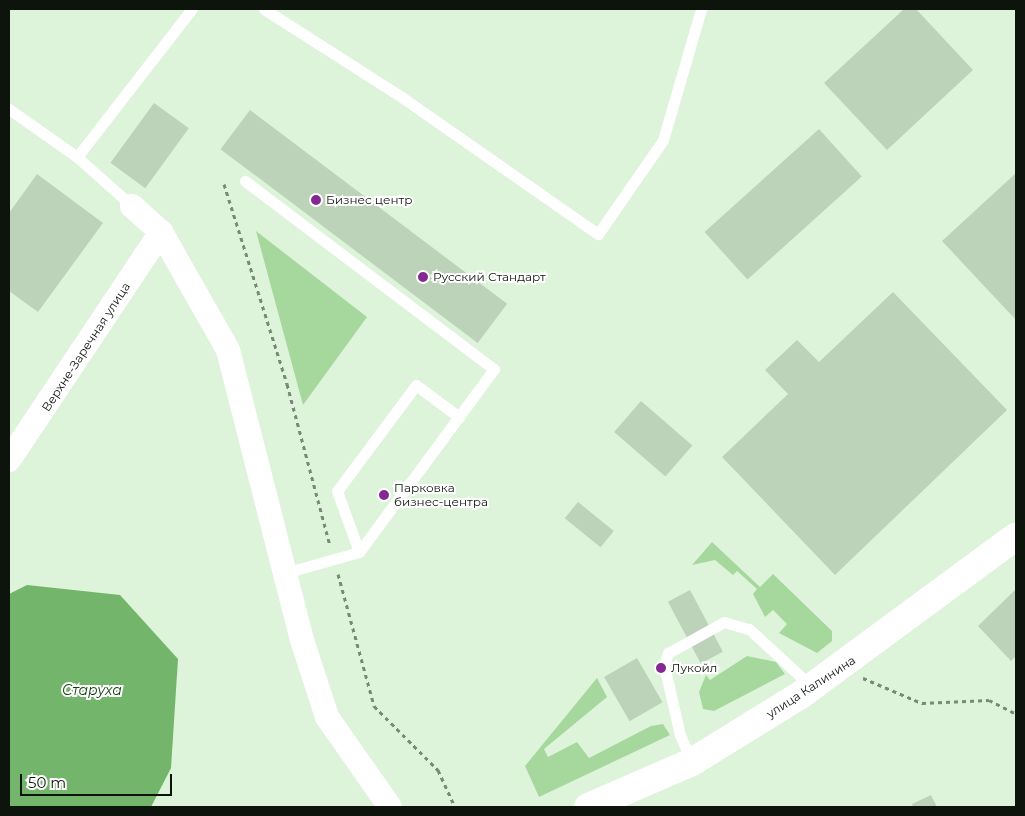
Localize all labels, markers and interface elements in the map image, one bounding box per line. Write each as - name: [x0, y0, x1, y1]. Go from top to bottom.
- place label: Бизнес центр: [326, 193, 412, 207]
- marker: Бизнес центр: [310, 194, 322, 206]
- place label: Русский Стандарт: [433, 270, 546, 284]
- marker: Русский Стандарт: [417, 271, 429, 283]
- street label: Верхне-Заречная улица: [39, 280, 133, 414]
- place label: Парковка бизнес-центра: [394, 481, 488, 509]
- marker: Парковка бизнес-центра: [378, 489, 390, 501]
- street label: улица Калинина: [764, 653, 858, 721]
- place label: Лукойл: [671, 661, 717, 675]
- marker: Лукойл: [655, 662, 667, 674]
- water label: Старуха: [62, 682, 122, 698]
- scale bar: [22, 764, 175, 796]
- text: 50 m: [28, 773, 66, 792]

